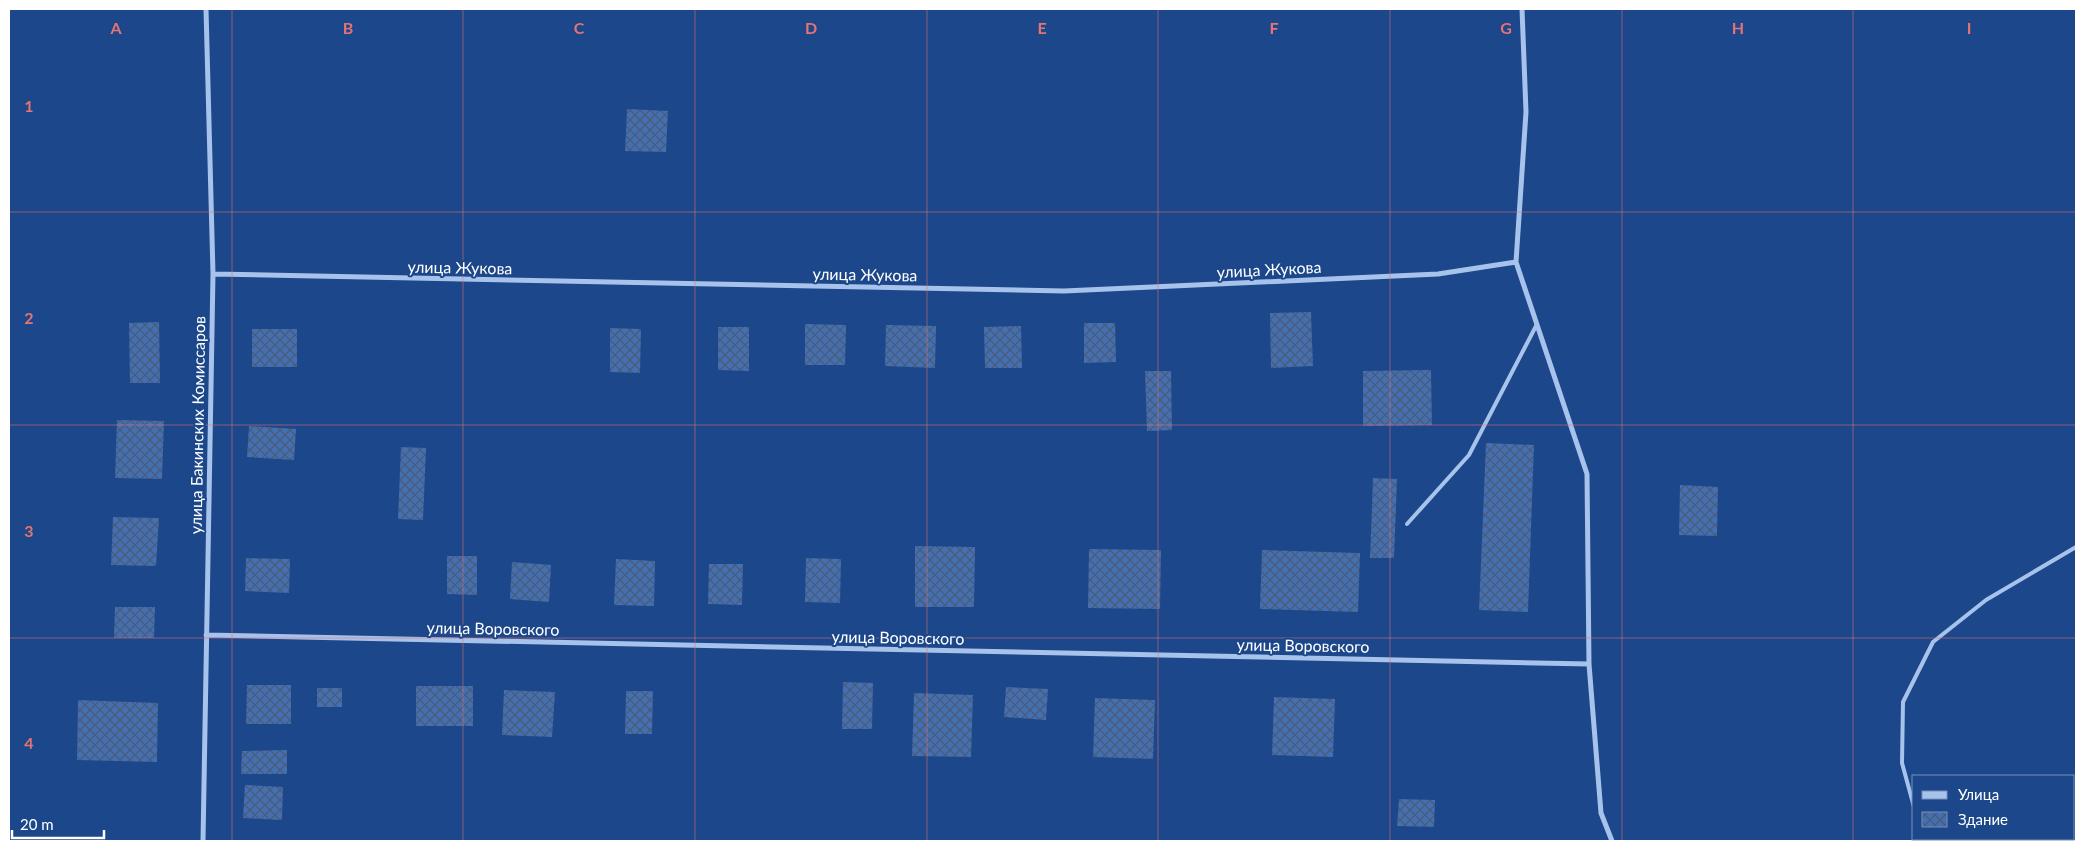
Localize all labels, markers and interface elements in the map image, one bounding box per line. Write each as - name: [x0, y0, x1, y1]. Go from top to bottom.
- text: A: [109, 18, 122, 37]
- text: B: [343, 18, 353, 37]
- text: C: [574, 18, 585, 37]
- text: D: [805, 18, 817, 37]
- text: E: [1037, 18, 1047, 37]
- text: F: [1269, 18, 1279, 37]
- text: G: [1500, 18, 1512, 37]
- text: H: [1732, 18, 1744, 37]
- text: I: [1967, 18, 1971, 37]
- text: 1: [24, 96, 34, 115]
- street label: улица Жукова: [407, 257, 513, 277]
- street label: улица Жукова: [1216, 257, 1322, 281]
- street label: улица Жукова: [812, 264, 918, 284]
- text: 2: [24, 308, 34, 327]
- street label: улица Бакинских Комиссаров: [186, 316, 208, 534]
- text: 3: [24, 521, 34, 540]
- street label: улица Воровского: [426, 617, 560, 639]
- street label: улица Воровского: [831, 626, 965, 648]
- street label: улица Воровского: [1236, 634, 1370, 656]
- text: 4: [24, 733, 34, 752]
- legend: [1912, 775, 2075, 840]
- text: Улица: [1958, 785, 1999, 803]
- scale bar: [12, 808, 105, 840]
- text: Здание: [1958, 810, 2008, 828]
- text: 20 m: [20, 815, 54, 833]

